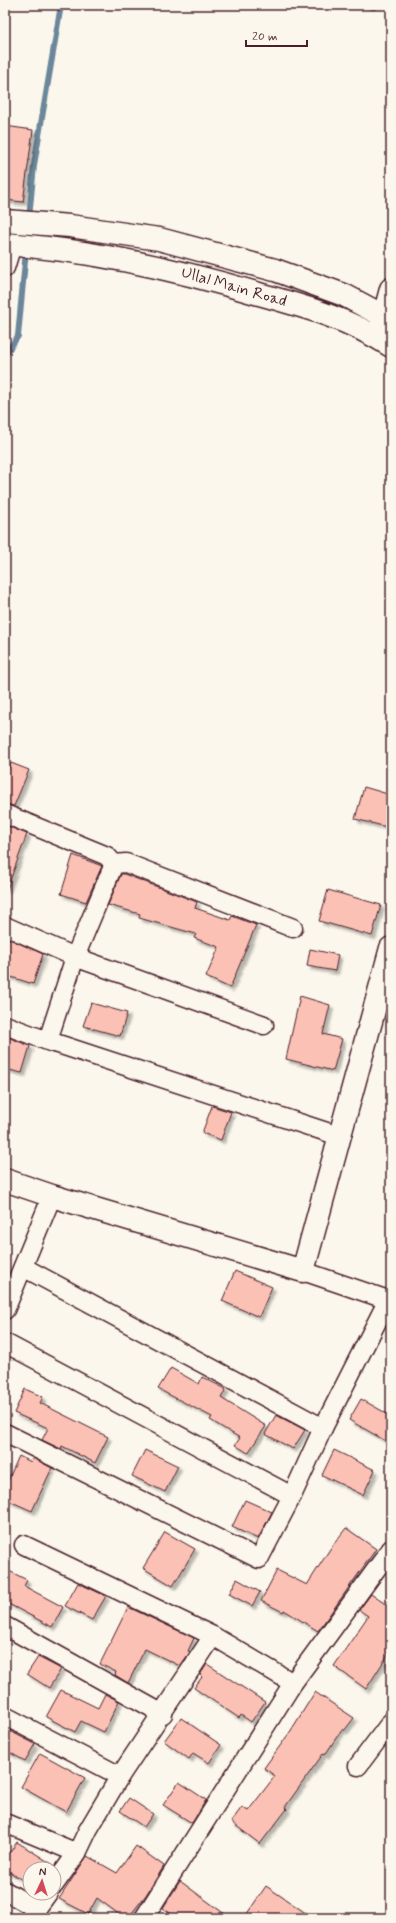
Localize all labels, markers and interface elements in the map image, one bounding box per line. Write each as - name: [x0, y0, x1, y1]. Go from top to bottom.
- scale bar: [246, 22, 307, 48]
- text: 20 m: [252, 29, 278, 45]
- street label: Ullal Main Road: [179, 262, 289, 312]
- north arrow: [22, 1861, 62, 1901]
- text: N: [38, 1865, 47, 1879]

